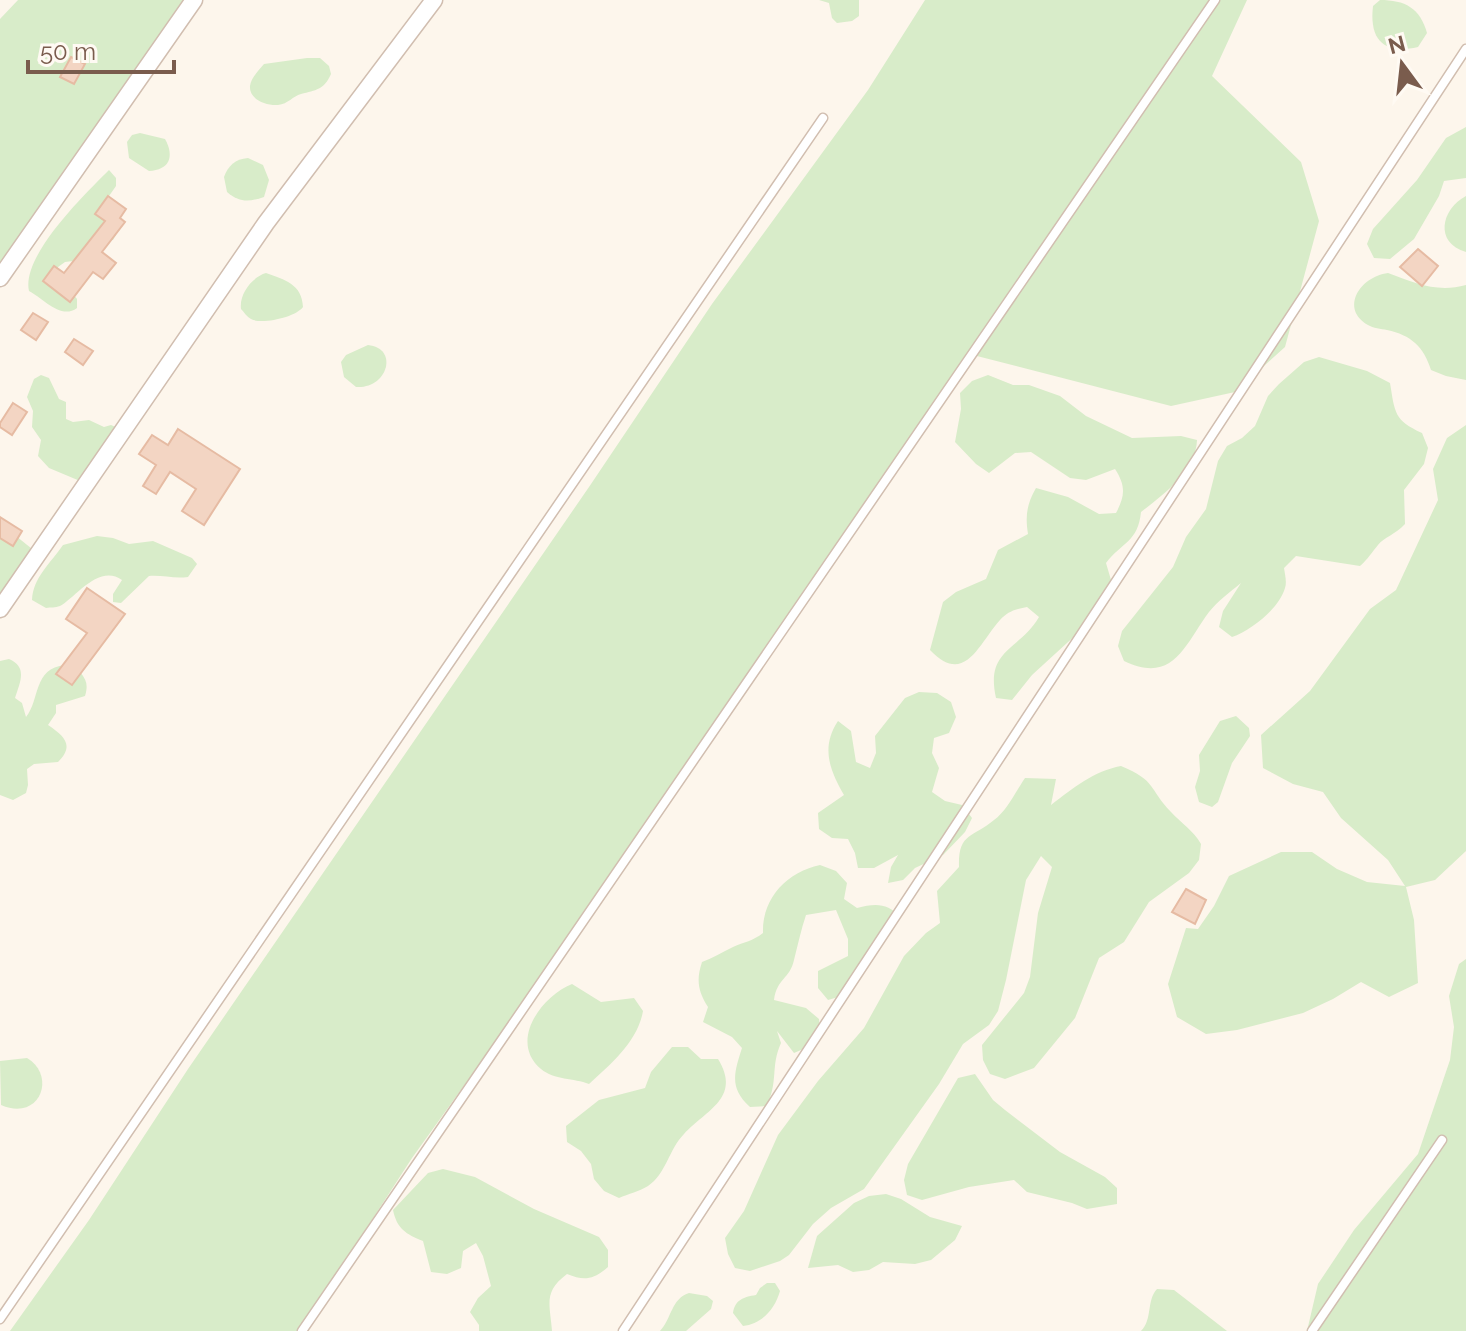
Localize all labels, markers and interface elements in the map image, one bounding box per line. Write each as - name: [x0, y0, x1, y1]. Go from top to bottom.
- scale bar: [28, 24, 174, 74]
- north arrow: [1362, 24, 1442, 104]
- text: N: [1385, 30, 1408, 59]
- text: 50 m: [40, 37, 96, 66]

